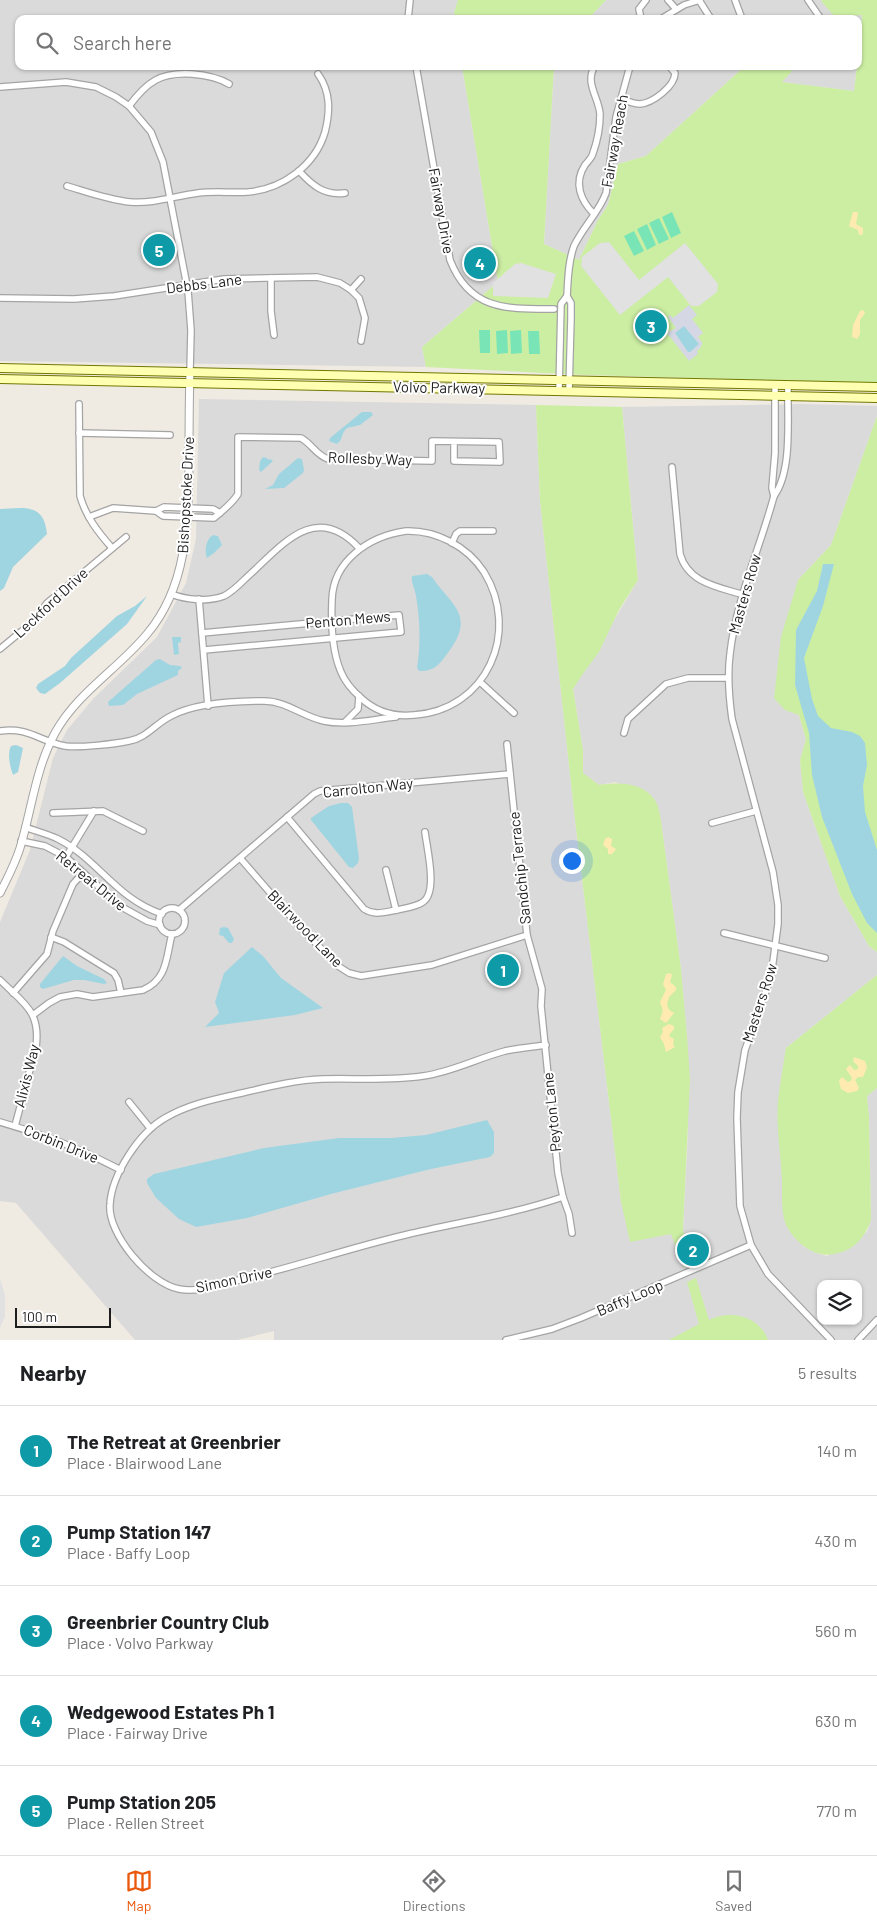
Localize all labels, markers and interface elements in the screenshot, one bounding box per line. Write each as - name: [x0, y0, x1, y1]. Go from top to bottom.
- search box: [15, 15, 862, 70]
- icon: search: [33, 29, 61, 57]
- text: Search here: [73, 31, 172, 54]
- street label: Fairway Reach: [597, 93, 631, 189]
- street label: Fairway Drive: [426, 166, 458, 255]
- pin: 5: [143, 231, 175, 269]
- pin: 4: [464, 244, 496, 282]
- street label: Debbs Lane: [165, 269, 243, 297]
- pin: 3: [635, 307, 667, 345]
- street label: Volvo Parkway: [393, 377, 485, 397]
- street label: Bishopstoke Drive: [173, 436, 197, 554]
- street label: Rollesby Way: [328, 448, 413, 468]
- street label: Masters Row: [724, 552, 764, 636]
- street label: Leckford Drive: [10, 563, 91, 641]
- street label: Penton Mews: [305, 606, 391, 632]
- street label: Carrolton Way: [322, 773, 414, 801]
- street label: Sandchip Terrace: [504, 811, 534, 925]
- street label: Retreat Drive: [53, 846, 130, 914]
- your location: [559, 848, 585, 874]
- street label: Blairwood Lane: [264, 886, 347, 971]
- pin: 1: [487, 951, 519, 989]
- street label: Masters Row: [738, 961, 780, 1045]
- street label: Alixis Way: [9, 1042, 43, 1109]
- street label: Peyton Lane: [538, 1071, 564, 1153]
- street label: Corbin Drive: [21, 1120, 101, 1166]
- pin: 2: [677, 1231, 709, 1269]
- street label: Simon Drive: [194, 1262, 274, 1296]
- street label: Baffy Loop: [594, 1275, 666, 1319]
- map controls: [817, 1280, 862, 1325]
- button: layers: [817, 1280, 862, 1325]
- scale bar: [15, 1305, 111, 1328]
- text: 100 m: [22, 1308, 57, 1325]
- text: Nearby: [20, 1360, 86, 1385]
- text: 5 results: [798, 1363, 857, 1382]
- text: The Retreat at Greenbrier: [67, 1430, 281, 1453]
- text: 1: [33, 1441, 39, 1460]
- text: 140 m: [817, 1441, 857, 1460]
- text: Place · Blairwood Lane: [67, 1453, 222, 1472]
- text: Pump Station 147: [67, 1520, 211, 1543]
- text: 2: [32, 1531, 40, 1550]
- text: 430 m: [814, 1531, 857, 1550]
- text: Place · Baffy Loop: [67, 1543, 190, 1562]
- text: Greenbrier Country Club: [67, 1610, 269, 1633]
- text: 3: [32, 1621, 40, 1640]
- text: 560 m: [815, 1621, 857, 1640]
- text: Place · Volvo Parkway: [67, 1633, 213, 1652]
- text: Wedgewood Estates Ph 1: [67, 1700, 275, 1723]
- text: 4: [31, 1711, 41, 1730]
- text: 630 m: [815, 1711, 857, 1730]
- text: Place · Fairway Drive: [67, 1723, 208, 1742]
- text: Pump Station 205: [67, 1790, 216, 1813]
- text: 5: [32, 1801, 40, 1820]
- text: 770 m: [816, 1801, 857, 1820]
- text: Place · Rellen Street: [67, 1813, 205, 1832]
- tab: Map: [125, 1867, 153, 1914]
- tab: Directions: [403, 1867, 465, 1914]
- tab: Saved: [715, 1867, 752, 1914]

